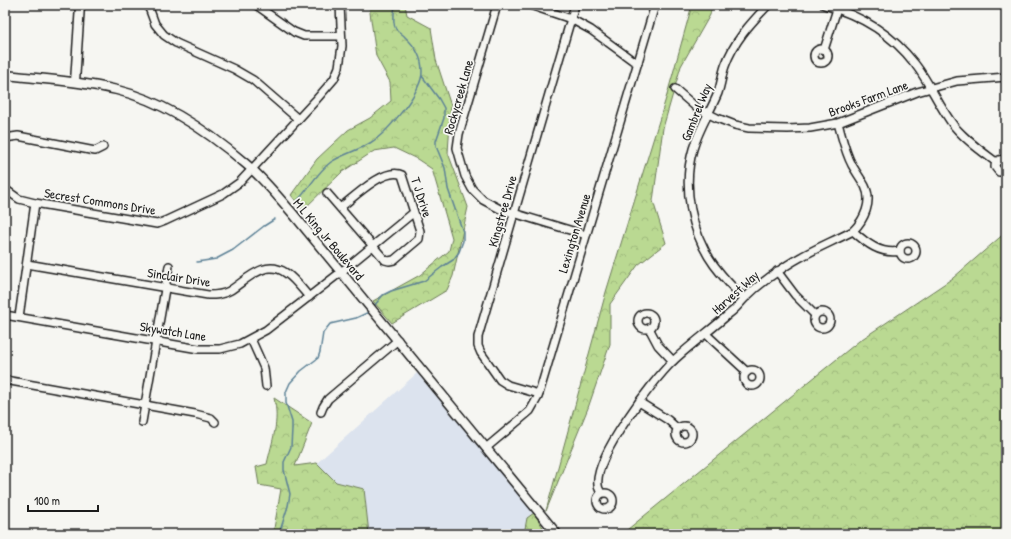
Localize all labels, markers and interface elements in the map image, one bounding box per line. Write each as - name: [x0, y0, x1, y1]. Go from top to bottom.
- street label: Rockycreek Lane: [439, 58, 477, 136]
- street label: Brooks Farm Lane: [826, 75, 910, 121]
- street label: Gambrel Way: [676, 80, 716, 144]
- street label: Kingstree Drive: [483, 173, 521, 249]
- street label: T J Drive: [407, 175, 437, 219]
- street label: Secrest Commons Drive: [43, 183, 157, 219]
- street label: Lexington Avenue: [553, 191, 595, 275]
- street label: M L King Jr Boulevard: [289, 194, 369, 284]
- street label: Sinclair Drive: [146, 263, 212, 291]
- street label: Harvest Way: [708, 266, 763, 318]
- street label: Skywatch Lane: [139, 317, 207, 345]
- scale bar: [28, 487, 98, 513]
- text: 100 m: [34, 492, 60, 509]

